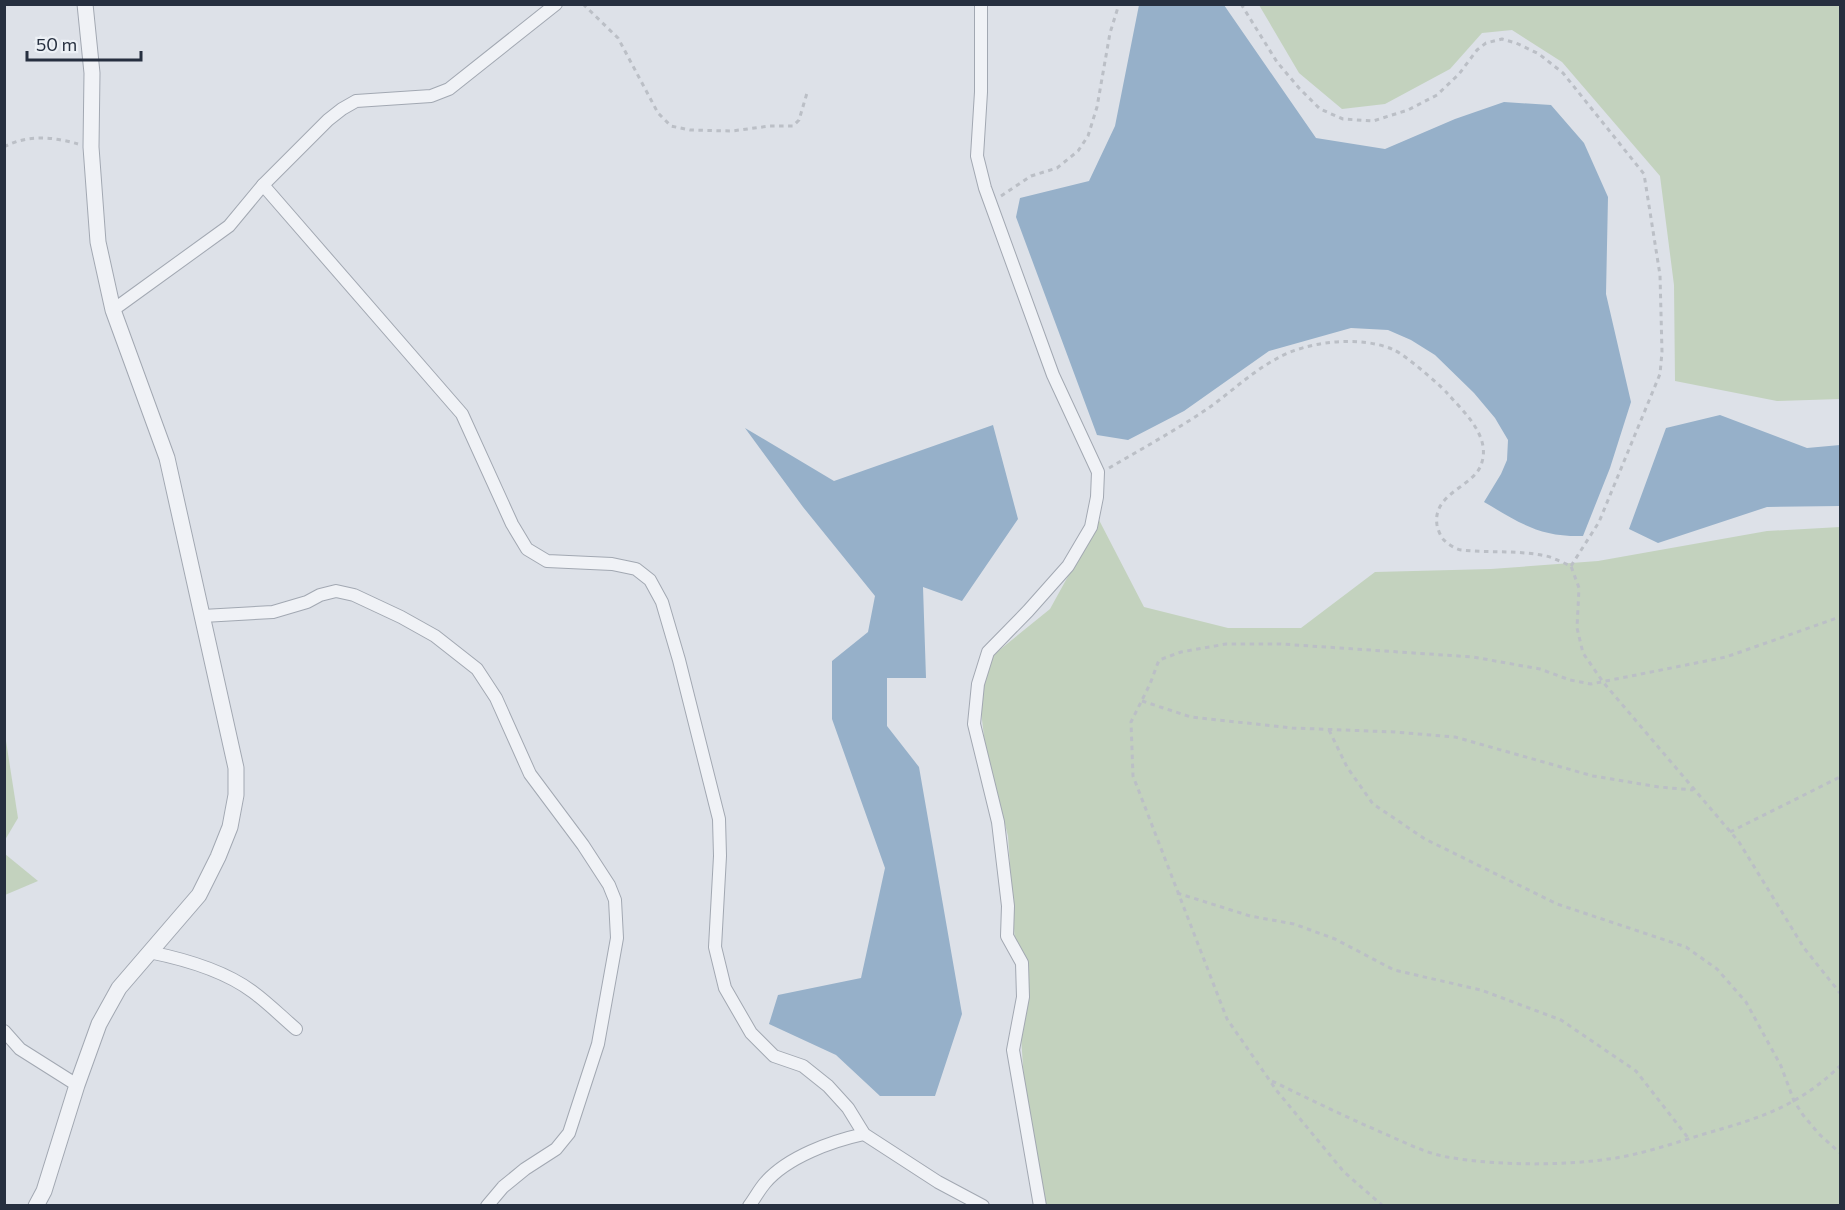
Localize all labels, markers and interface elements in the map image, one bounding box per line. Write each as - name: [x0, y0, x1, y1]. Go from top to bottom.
- scale bar: [27, 24, 141, 62]
- text: 50 m: [36, 33, 77, 55]

